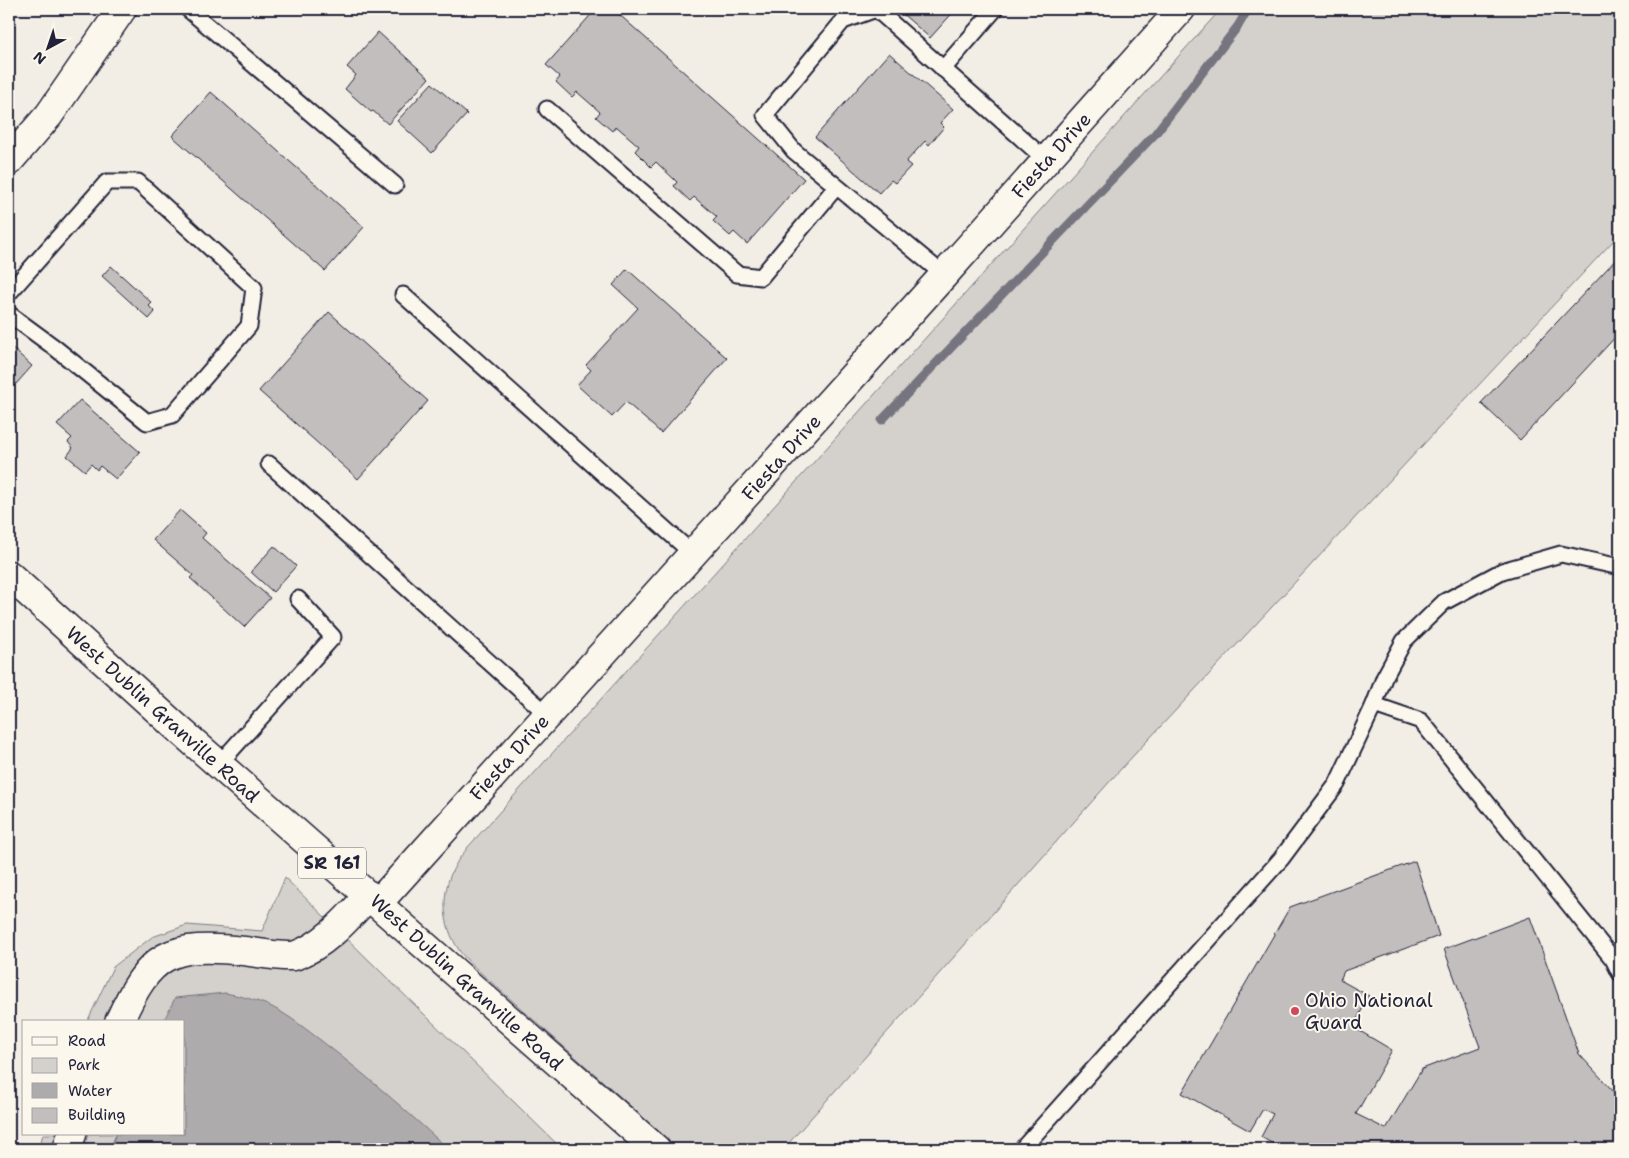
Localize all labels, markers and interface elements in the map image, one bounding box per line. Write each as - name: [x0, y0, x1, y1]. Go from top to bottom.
- north arrow: [22, 22, 72, 72]
- text: N: [30, 47, 50, 68]
- street label: Fiesta Drive: [1006, 107, 1097, 204]
- street label: Fiesta Drive: [736, 409, 827, 506]
- street label: West Dublin Granville Road: [61, 621, 265, 808]
- street label: Fiesta Drive: [464, 709, 555, 806]
- road number: SR 161: [298, 848, 366, 878]
- street label: West Dublin Granville Road: [365, 889, 569, 1076]
- place label: Ohio National Guard: [1305, 988, 1433, 1035]
- marker: Ohio National Guard: [1289, 1005, 1301, 1017]
- legend: [22, 1020, 185, 1136]
- text: Road: [68, 1031, 106, 1051]
- text: Park: [68, 1055, 100, 1075]
- text: Water: [68, 1081, 112, 1101]
- text: Building: [68, 1105, 125, 1125]

